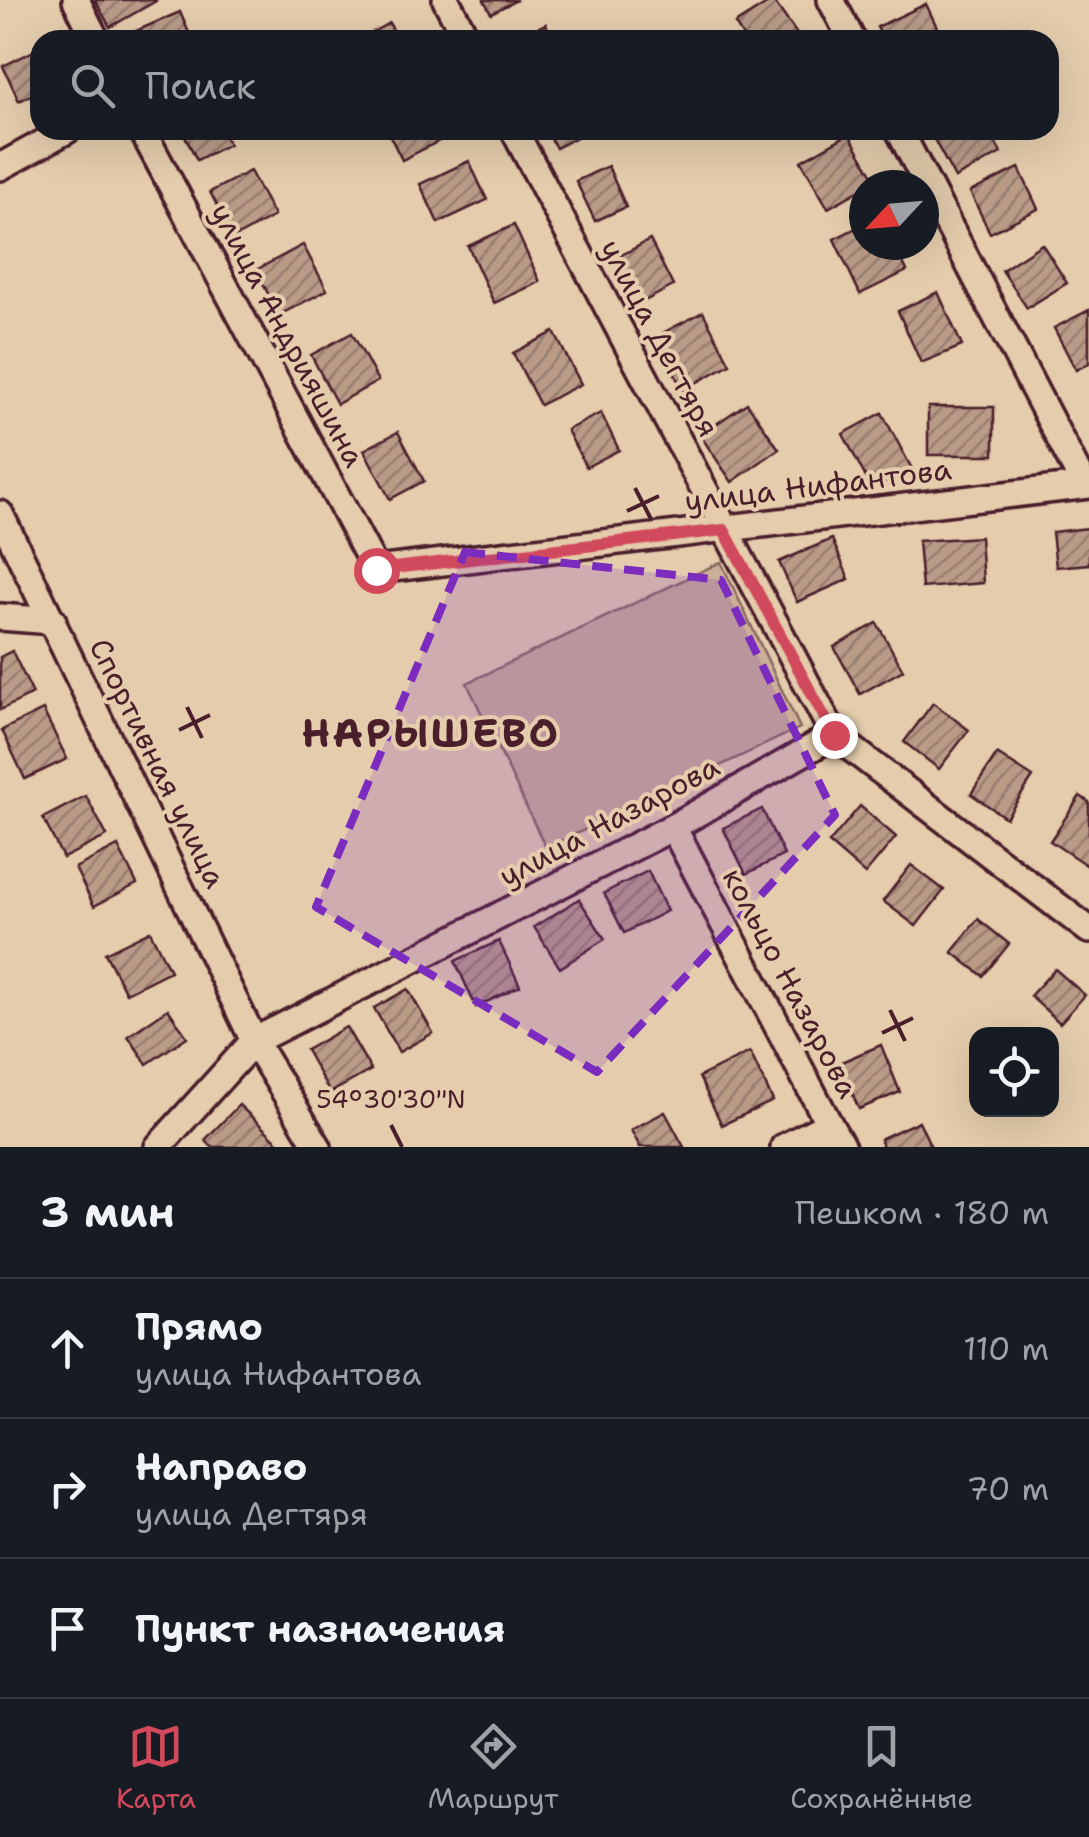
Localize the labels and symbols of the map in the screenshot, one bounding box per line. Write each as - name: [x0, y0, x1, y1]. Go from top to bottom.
- north arrow: [849, 170, 939, 260]
- street label: улица Андрияшина: [201, 196, 375, 475]
- street label: улица Дегтяря: [591, 232, 729, 444]
- street label: улица Нифантова: [682, 448, 954, 522]
- route start: [354, 548, 400, 594]
- street label: Спортивная улица: [80, 631, 236, 895]
- district label: НАРЫШЕВО: [301, 706, 561, 760]
- route end: [812, 713, 858, 759]
- street label: улица Назарова: [492, 745, 727, 896]
- street label: кольцо Назарова: [713, 861, 869, 1106]
- text: 54°30'30"N: [316, 1082, 466, 1116]

